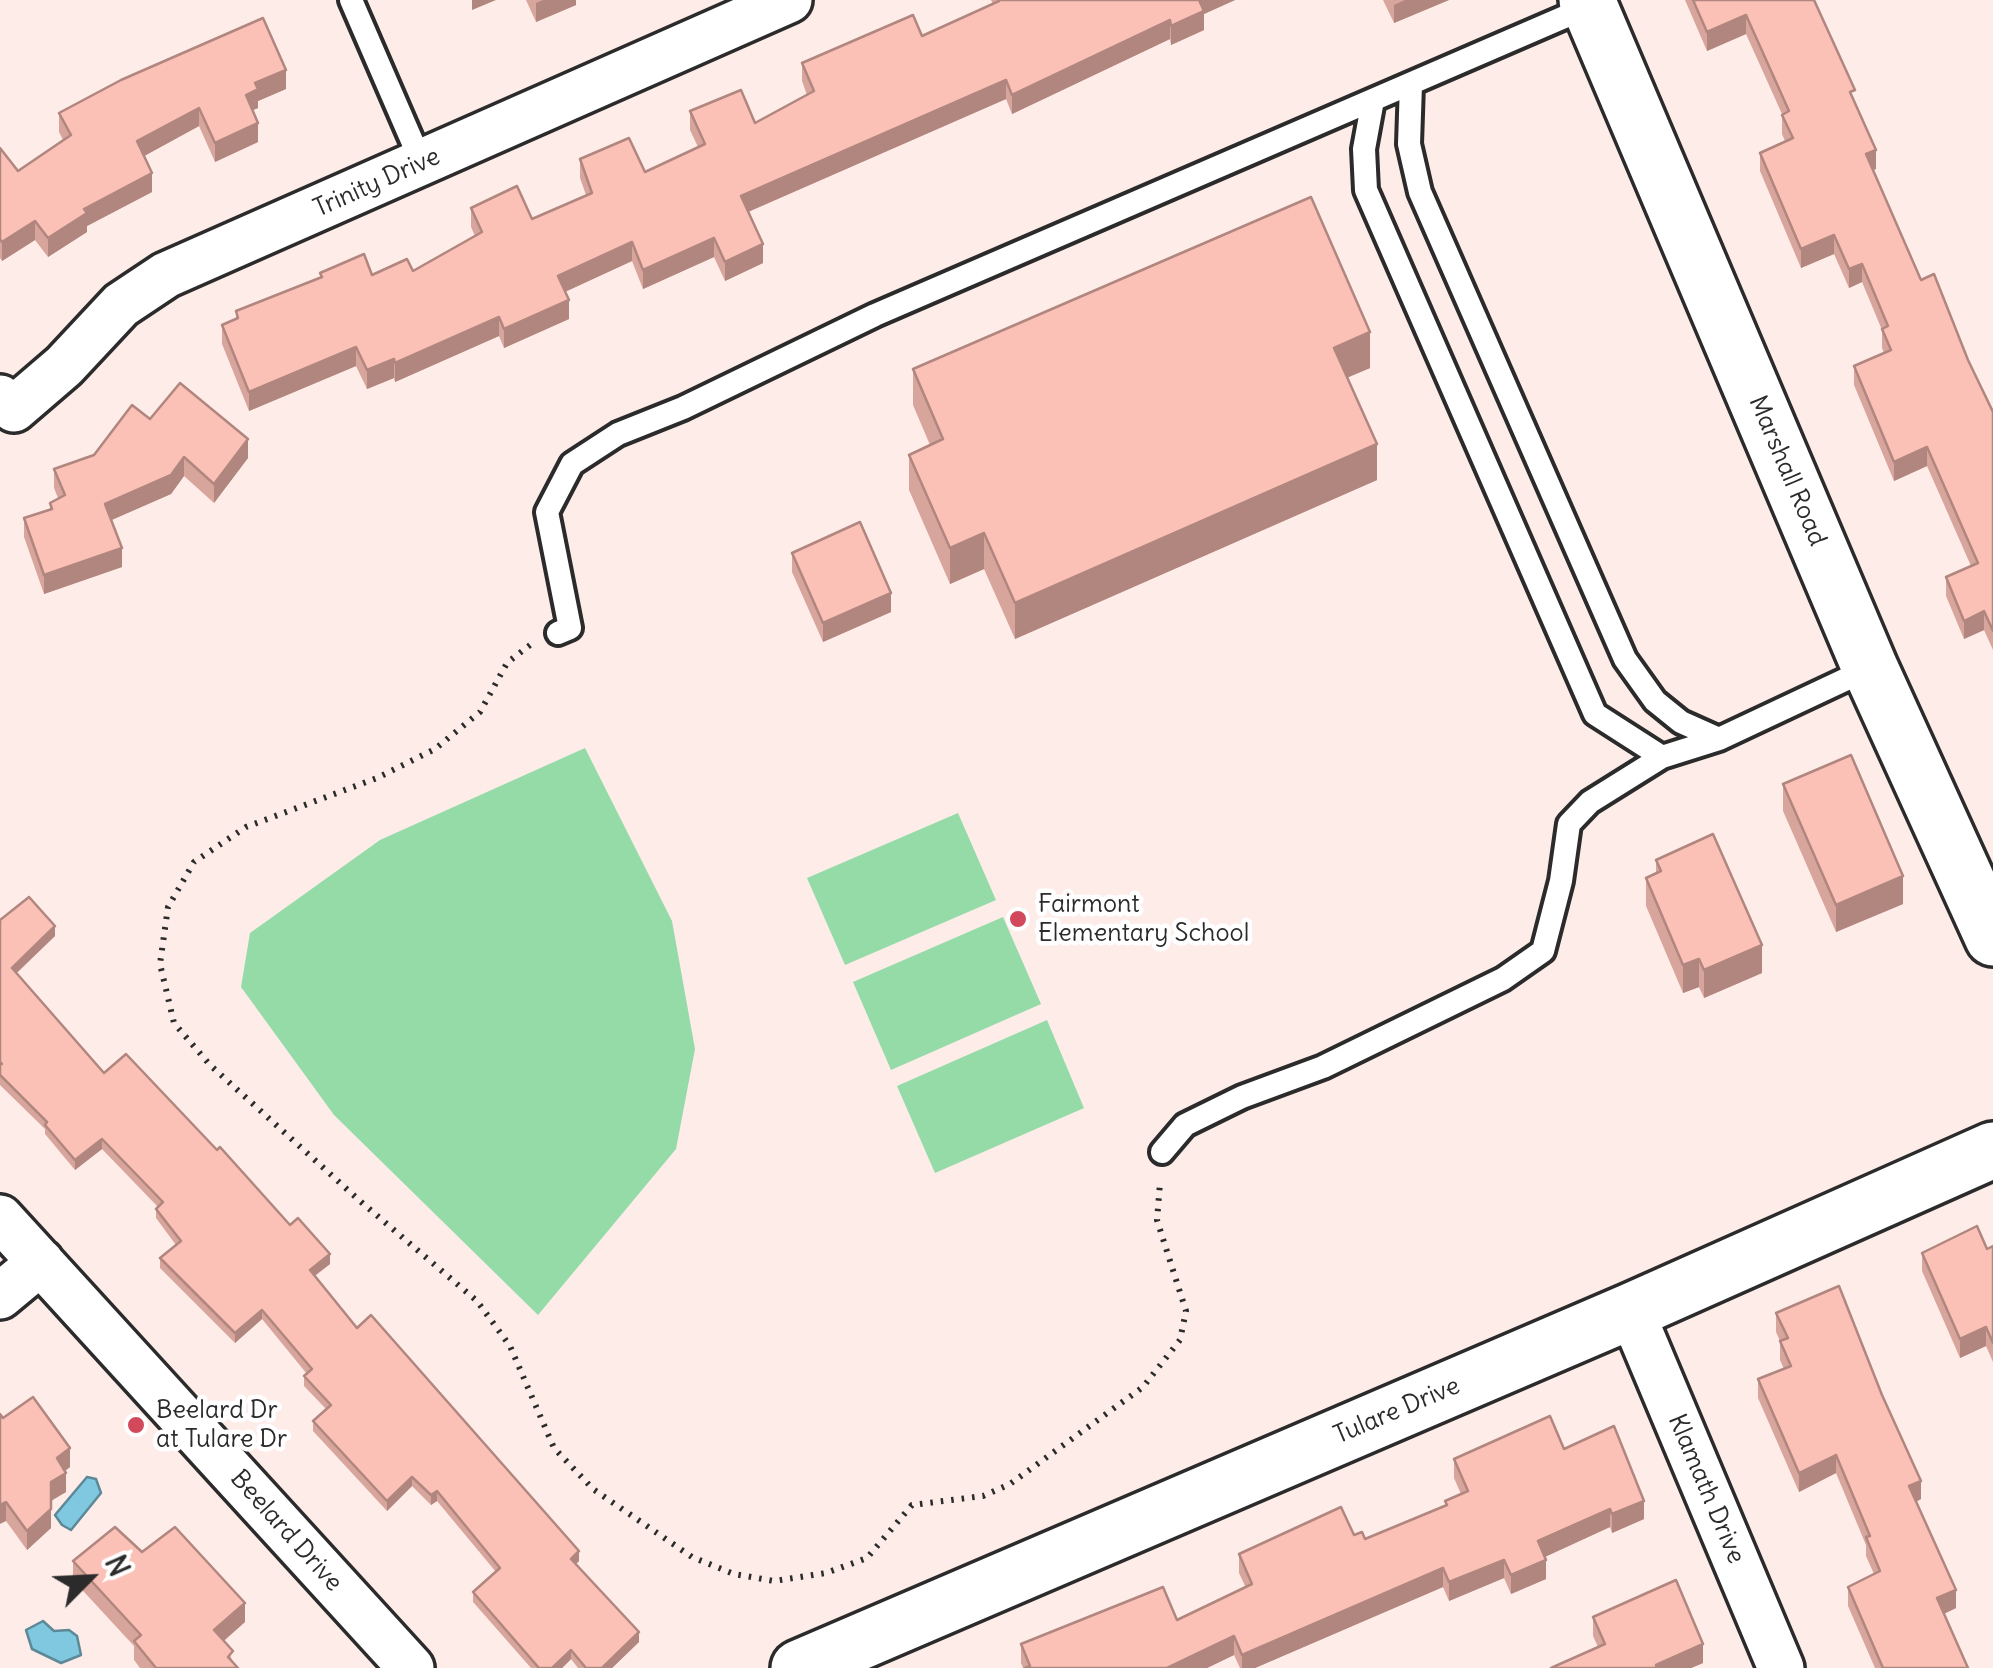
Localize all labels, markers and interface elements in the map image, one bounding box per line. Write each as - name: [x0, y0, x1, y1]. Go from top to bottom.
- street label: Trinity Drive: [309, 142, 445, 224]
- street label: Marshall Road: [1742, 391, 1832, 551]
- place label: Fairmont Elementary School: [1038, 890, 1249, 949]
- marker: Fairmont Elementary School: [1007, 908, 1029, 930]
- street label: Tulare Drive: [1330, 1371, 1464, 1451]
- place label: Beelard Dr at Tulare Dr: [156, 1396, 287, 1455]
- street label: Klamath Drive: [1661, 1410, 1751, 1568]
- marker: Beelard Dr at Tulare Dr: [125, 1414, 147, 1436]
- street label: Beelard Drive: [224, 1464, 348, 1598]
- north arrow: [40, 1528, 140, 1628]
- text: N: [97, 1550, 138, 1582]

